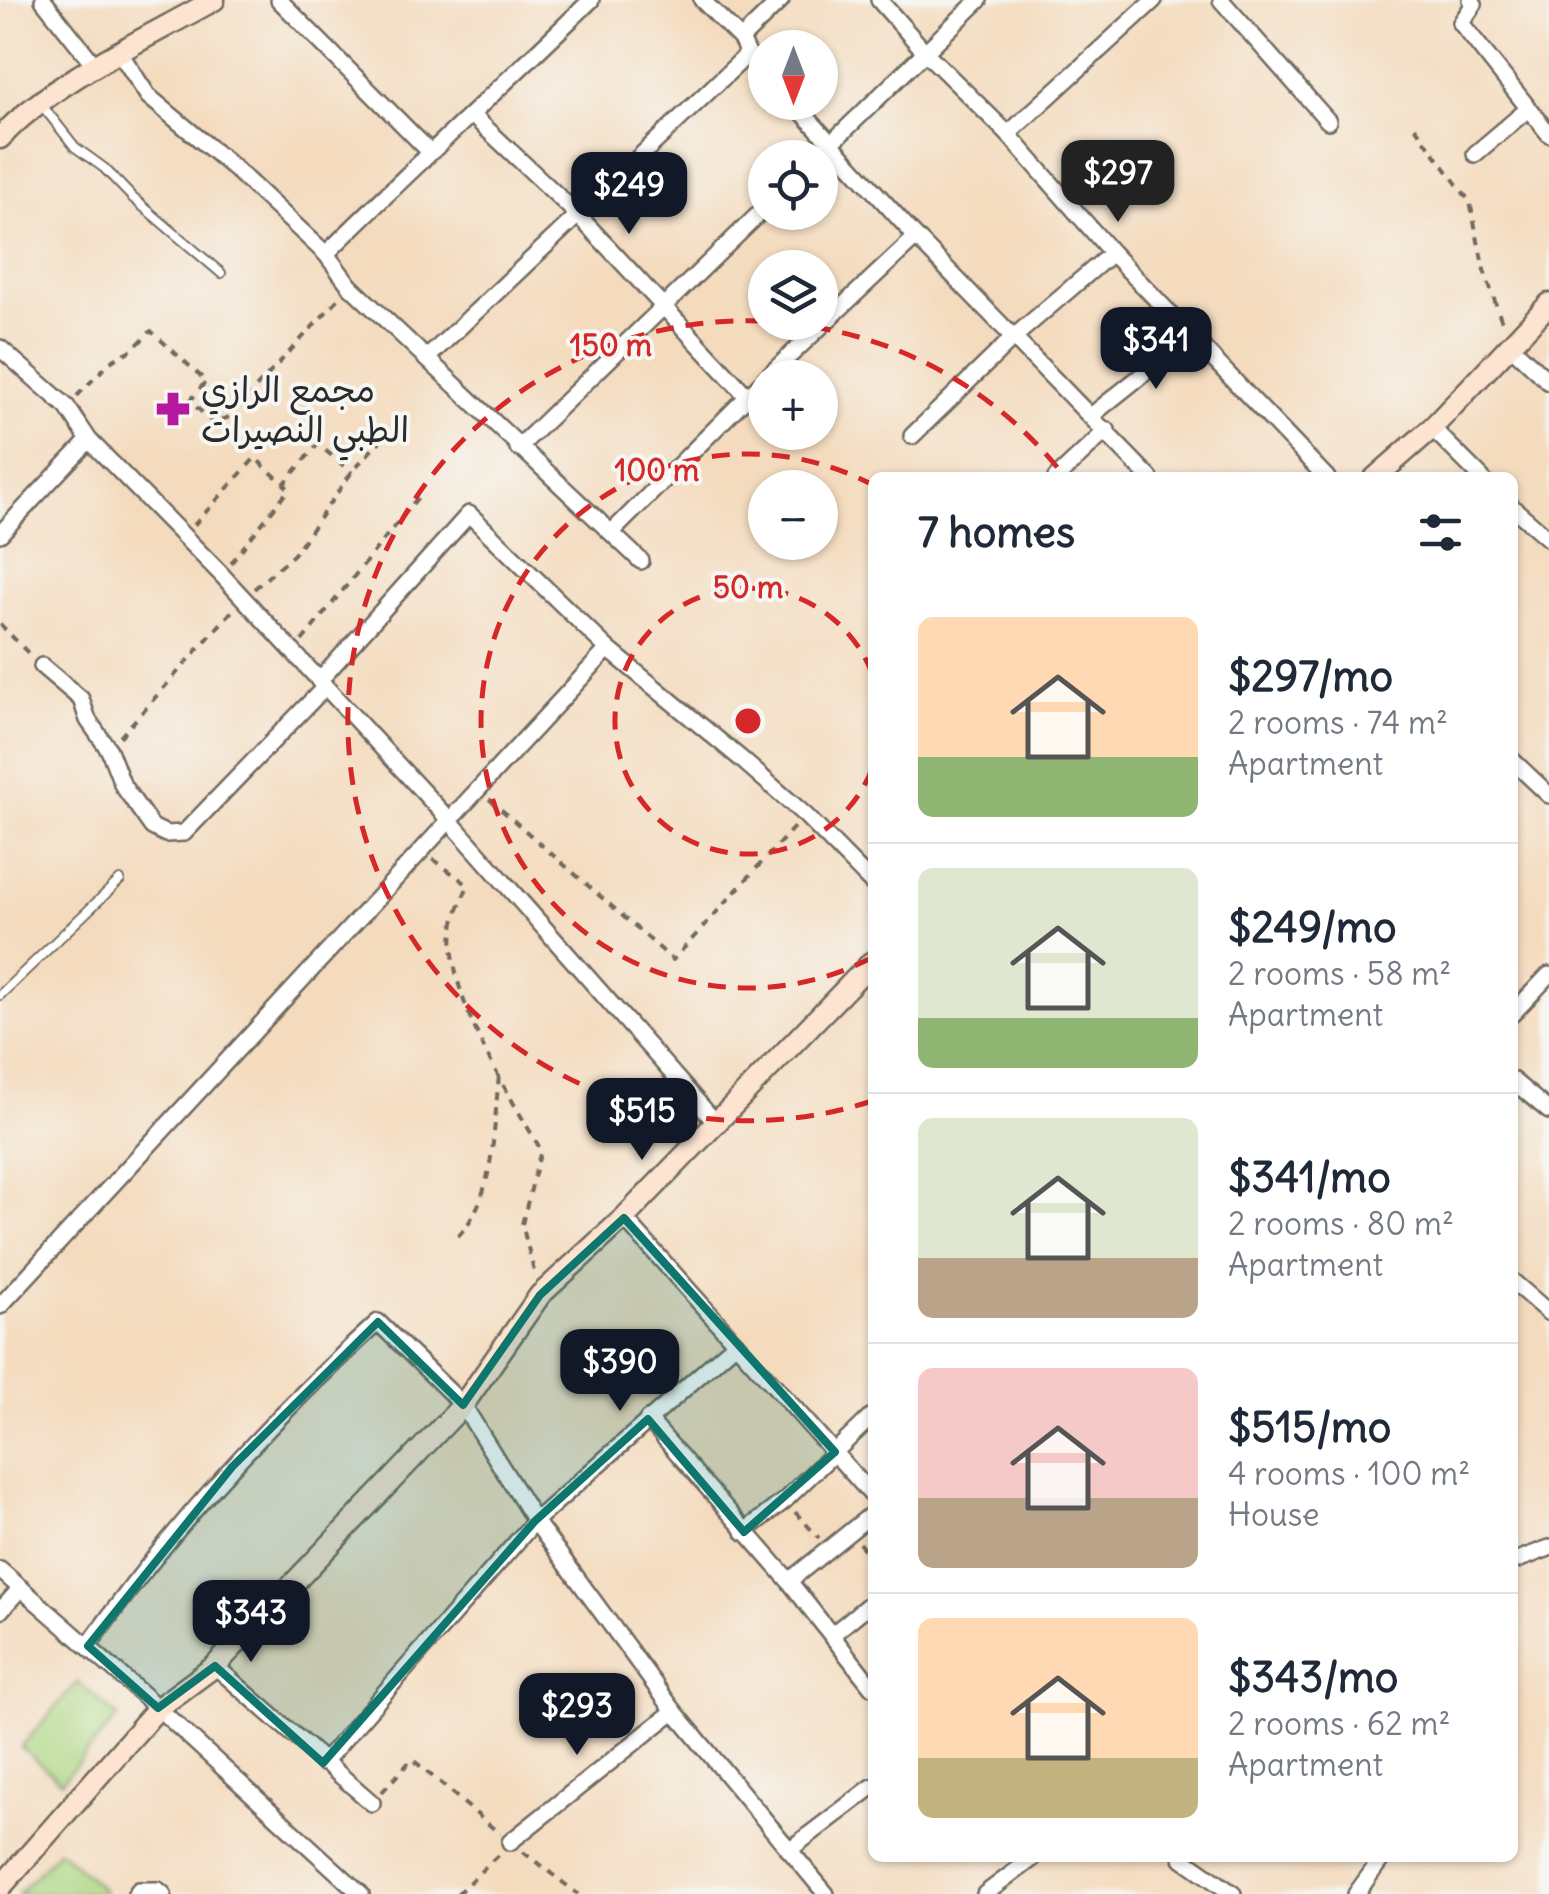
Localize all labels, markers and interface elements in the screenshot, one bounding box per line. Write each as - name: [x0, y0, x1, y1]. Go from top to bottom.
- north arrow: [748, 30, 838, 120]
- map controls: [748, 30, 838, 560]
- button: locate: [748, 140, 838, 230]
- pin: $297: [1059, 140, 1177, 225]
- pin: $249: [570, 152, 688, 237]
- text: $297: [1083, 152, 1153, 193]
- text: $249: [593, 164, 665, 205]
- button: layers: [748, 250, 838, 340]
- pin: $341: [1097, 307, 1215, 392]
- text: $341: [1123, 319, 1189, 360]
- text: 150 m: [570, 326, 652, 364]
- button: +: [748, 360, 838, 450]
- place label: مجمع الرازي الطبي النصيرات: [201, 367, 409, 461]
- pharmacy icon: مجمع الرازي الطبي النصيرات: [154, 390, 192, 428]
- text: 100 m: [615, 451, 699, 489]
- button: −: [748, 470, 838, 560]
- icon: filters: [1413, 505, 1468, 560]
- text: 7 homes: [918, 506, 1075, 558]
- text: 50 m: [713, 568, 783, 606]
- text: $297/mo: [1228, 650, 1393, 702]
- icon: home: [998, 657, 1118, 777]
- text: 2 rooms · 74 m²: [1228, 702, 1448, 743]
- centre of rings: [730, 703, 766, 739]
- text: Apartment: [1228, 743, 1383, 784]
- text: $249/mo: [1228, 901, 1397, 953]
- icon: home: [998, 908, 1118, 1028]
- text: 2 rooms · 58 m²: [1228, 953, 1451, 994]
- text: Apartment: [1228, 994, 1383, 1035]
- pin: $515: [583, 1078, 701, 1163]
- text: $515: [608, 1090, 676, 1131]
- text: $341/mo: [1228, 1151, 1391, 1203]
- icon: home: [998, 1158, 1118, 1278]
- text: 2 rooms · 80 m²: [1228, 1203, 1454, 1244]
- text: Apartment: [1228, 1244, 1383, 1285]
- pin: $390: [561, 1329, 679, 1414]
- text: $390: [582, 1341, 658, 1382]
- text: $515/mo: [1228, 1401, 1391, 1453]
- icon: home: [998, 1408, 1118, 1528]
- text: 4 rooms · 100 m²: [1228, 1453, 1470, 1494]
- text: House: [1228, 1494, 1319, 1535]
- pin: $343: [192, 1580, 310, 1665]
- text: $343: [215, 1592, 287, 1633]
- text: $343/mo: [1228, 1651, 1398, 1703]
- icon: home: [998, 1658, 1118, 1778]
- pin: $293: [518, 1673, 636, 1758]
- text: $293: [541, 1685, 613, 1726]
- text: 2 rooms · 62 m²: [1228, 1703, 1451, 1744]
- text: Apartment: [1228, 1744, 1383, 1785]

